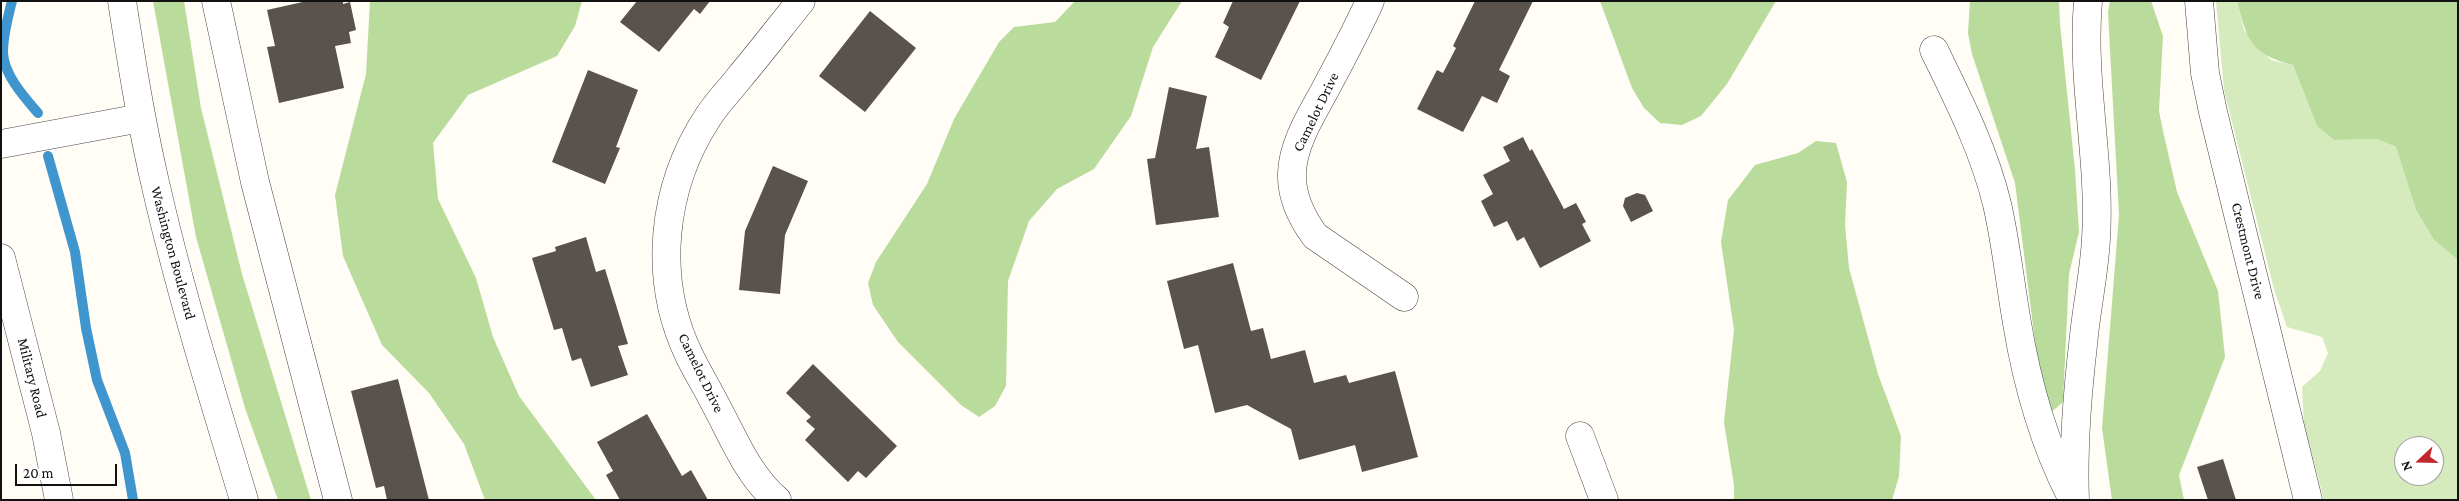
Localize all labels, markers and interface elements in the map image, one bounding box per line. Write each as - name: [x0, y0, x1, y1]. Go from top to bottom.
- street label: Camelot Drive: [1289, 69, 1343, 155]
- street label: Washington Boulevard: [147, 184, 199, 322]
- street label: Crestmont Drive: [2227, 201, 2269, 301]
- street label: Camelot Drive: [674, 330, 728, 416]
- street label: Military Road: [13, 336, 51, 420]
- north arrow: [2394, 436, 2444, 486]
- scale bar: [18, 454, 120, 486]
- text: N: [2397, 459, 2415, 473]
- text: 20 m: [23, 465, 54, 481]

